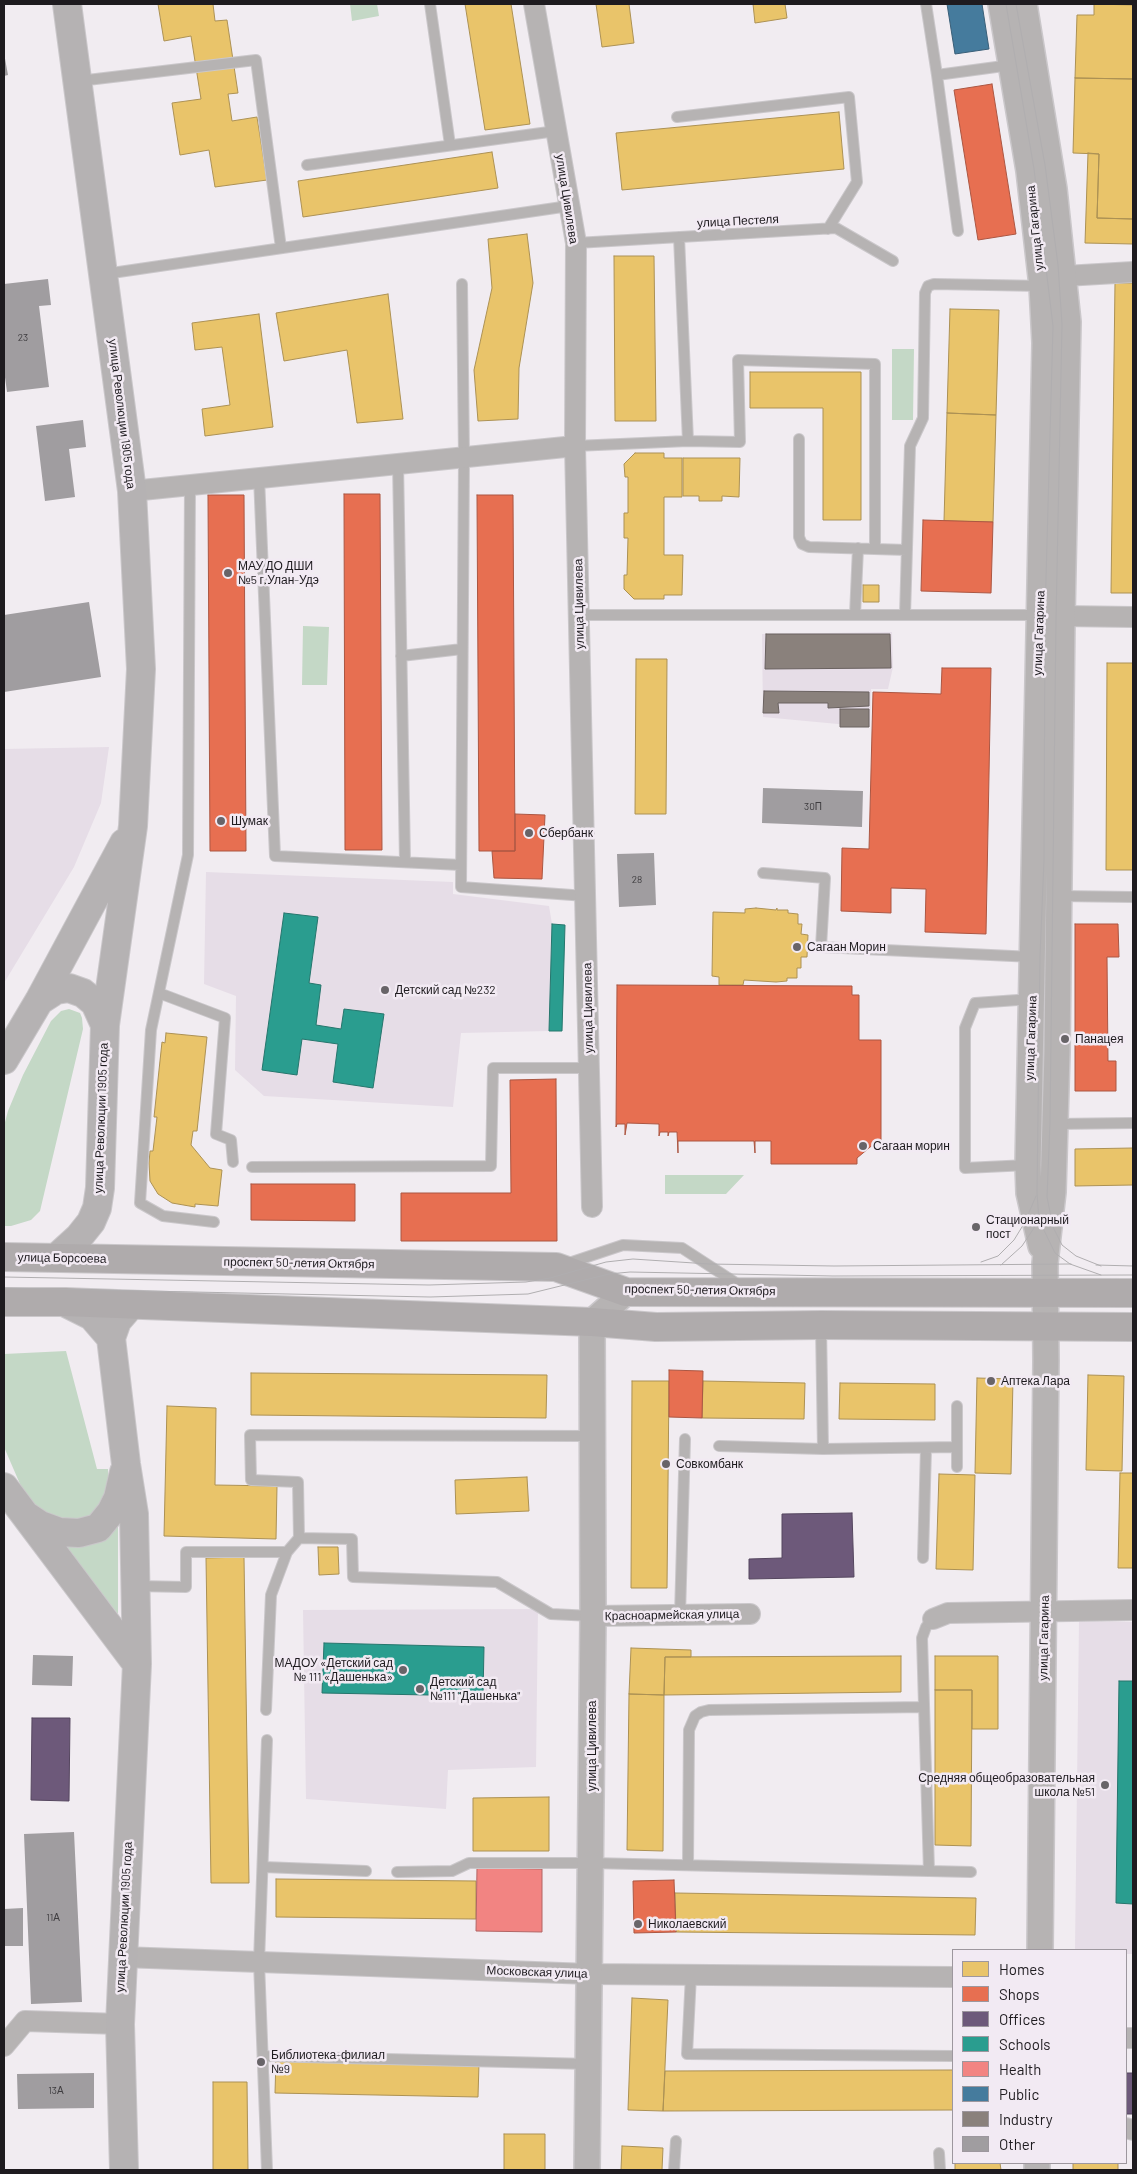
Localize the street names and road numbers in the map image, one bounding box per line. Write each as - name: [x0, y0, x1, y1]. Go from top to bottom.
- street label: улица Цивилева: [553, 153, 581, 245]
- street label: улица Гагарина: [1023, 185, 1047, 271]
- street label: улица Пестеля: [697, 212, 779, 230]
- street label: улица Революции 1905 года: [106, 338, 138, 490]
- street label: улица Цивилева: [571, 559, 587, 649]
- street label: улица Гагарина: [1030, 590, 1048, 676]
- street label: улица Цивилева: [580, 963, 596, 1053]
- street label: улица Гагарина: [1022, 995, 1040, 1081]
- street label: улица Революции 1905 года: [91, 1042, 111, 1194]
- street label: улица Борсоева: [17, 1250, 107, 1266]
- street label: проспект 50-летия Октября: [223, 1254, 375, 1272]
- street label: проспект 50-летия Октября: [624, 1281, 776, 1299]
- street label: улица Гагарина: [1036, 1595, 1052, 1681]
- street label: Красноармейская улица: [605, 1607, 739, 1623]
- street label: улица Цивилева: [585, 1701, 599, 1791]
- street label: улица Революции 1905 года: [113, 1841, 135, 1993]
- street label: Московская улица: [486, 1963, 588, 1981]

